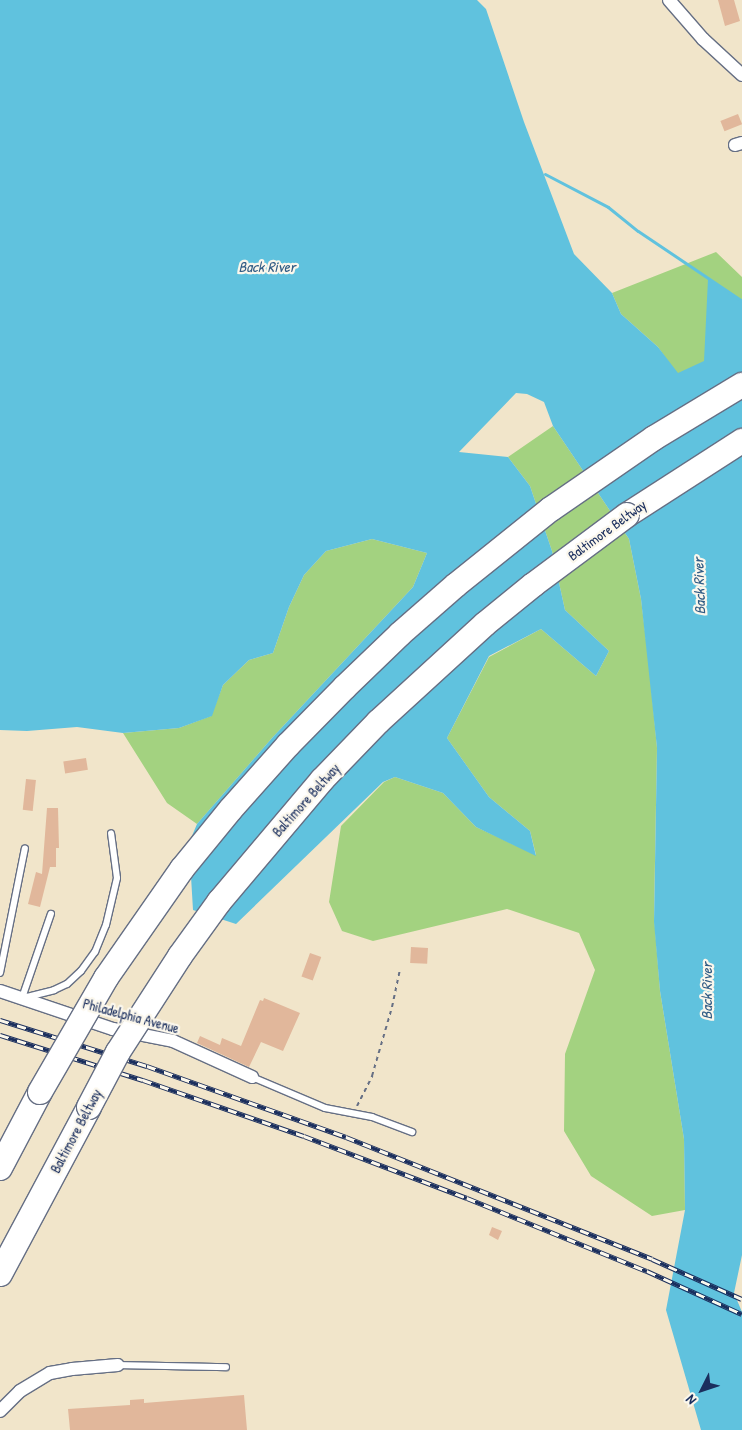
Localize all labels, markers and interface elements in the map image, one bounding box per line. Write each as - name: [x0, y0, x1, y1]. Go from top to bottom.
- water label: Back River: [239, 258, 295, 276]
- street label: Baltimore Beltway: [565, 496, 649, 564]
- water label: Back River: [689, 557, 709, 615]
- street label: Baltimore Beltway: [269, 760, 343, 840]
- water label: Back River: [698, 963, 716, 1019]
- street label: Philadelphia Avenue: [81, 995, 181, 1037]
- street label: Baltimore Beltway: [47, 1086, 105, 1176]
- north arrow: [677, 1365, 727, 1415]
- text: N: [681, 1391, 700, 1409]

